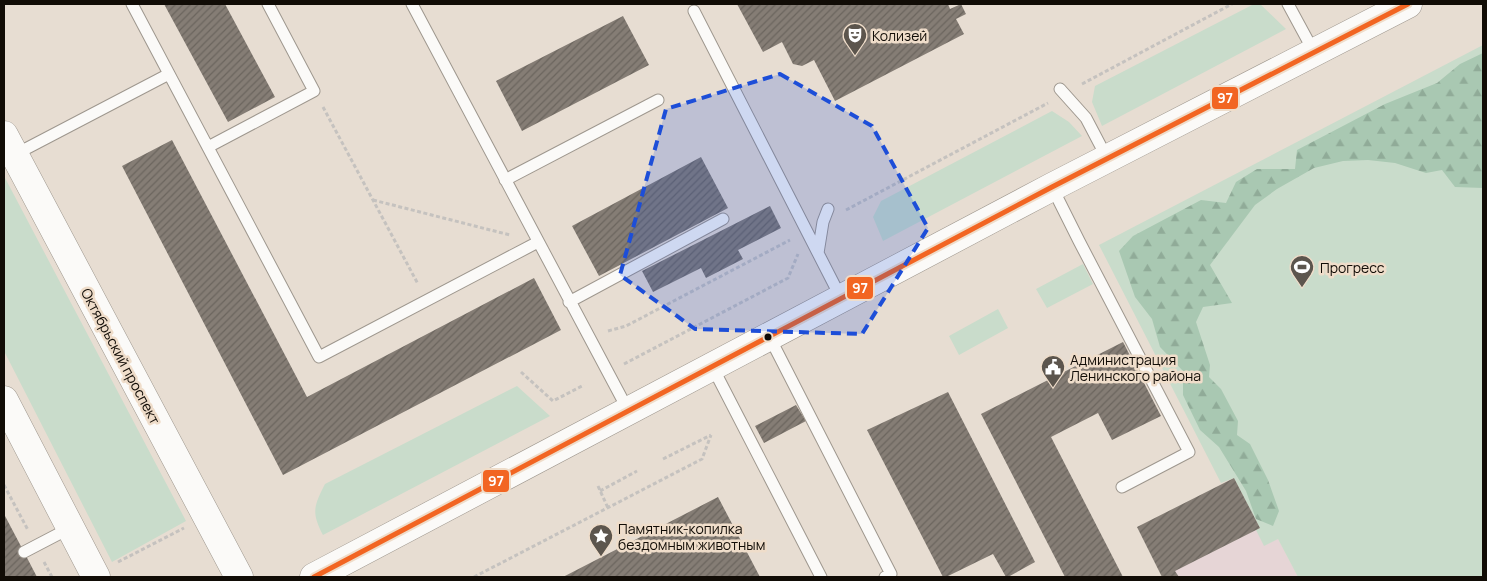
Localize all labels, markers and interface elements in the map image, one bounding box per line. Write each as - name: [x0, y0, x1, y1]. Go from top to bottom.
- theatre icon: Колизей: [842, 22, 868, 56]
- place label: Колизей: [872, 26, 927, 45]
- line badge: 97: [1211, 86, 1239, 110]
- text: 97: [1217, 88, 1233, 107]
- sports icon: Прогресс: [1289, 254, 1315, 288]
- place label: Прогресс: [1320, 258, 1385, 277]
- line badge: 97: [846, 276, 874, 300]
- text: 97: [852, 278, 868, 297]
- street label: Октябрьский проспект: [77, 285, 165, 427]
- unlabelled marker: [763, 332, 773, 342]
- place label: Администрация Ленинского района: [1070, 350, 1201, 385]
- public building icon: Администрация Ленинского района: [1040, 354, 1066, 388]
- line badge: 97: [482, 469, 510, 493]
- text: 97: [488, 471, 504, 490]
- place label: Памятник-копилка бездомным животным: [618, 519, 765, 554]
- place icon: Памятник-копилка бездомным животным: [588, 523, 614, 557]

